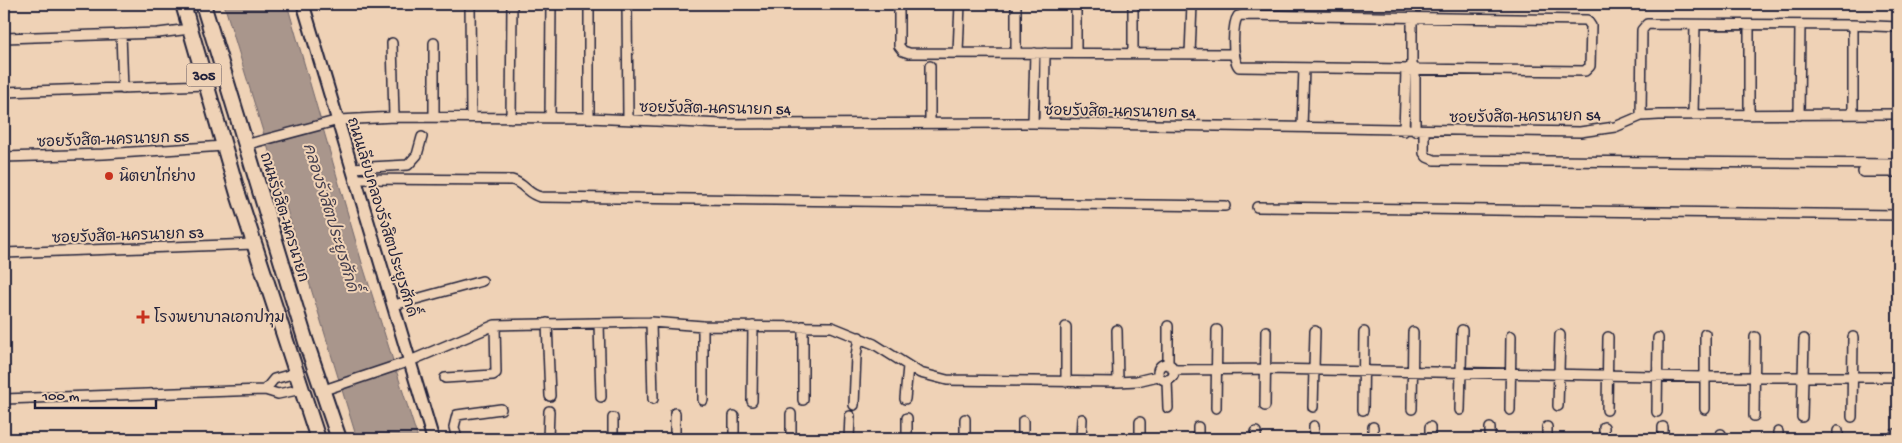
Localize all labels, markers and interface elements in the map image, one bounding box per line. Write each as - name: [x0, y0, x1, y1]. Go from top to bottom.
- road number: 305: [186, 64, 222, 86]
- street label: ซอยรังสิต-นครนายก 54: [639, 98, 791, 120]
- street label: ซอยรังสิต-นครนายก 54: [1044, 101, 1196, 123]
- street label: ซอยรังสิต-นครนายก 54: [1449, 106, 1601, 128]
- street label: ถนนเลียบคลองรังสิตประยูรศักดิ์: [342, 113, 427, 320]
- street label: ซอยรังสิต-นครนายก 55: [36, 127, 190, 153]
- water label: คลองรังสิตประยูรศักดิ์: [297, 139, 370, 299]
- street label: ถนนรังสิต-นครนายก: [255, 150, 313, 285]
- place label: นิตยาไก่ย่าง: [119, 166, 196, 187]
- marker: นิตยาไก่ย่าง: [103, 170, 115, 182]
- street label: ซอยรังสิต-นครนายก 53: [51, 223, 205, 249]
- place label: โรงพยาบาลเอกปทุม: [154, 307, 285, 328]
- marker: โรงพยาบาลเอกปทุม: [136, 310, 150, 324]
- scale bar: [35, 378, 156, 410]
- text: 100 m: [41, 388, 80, 406]

